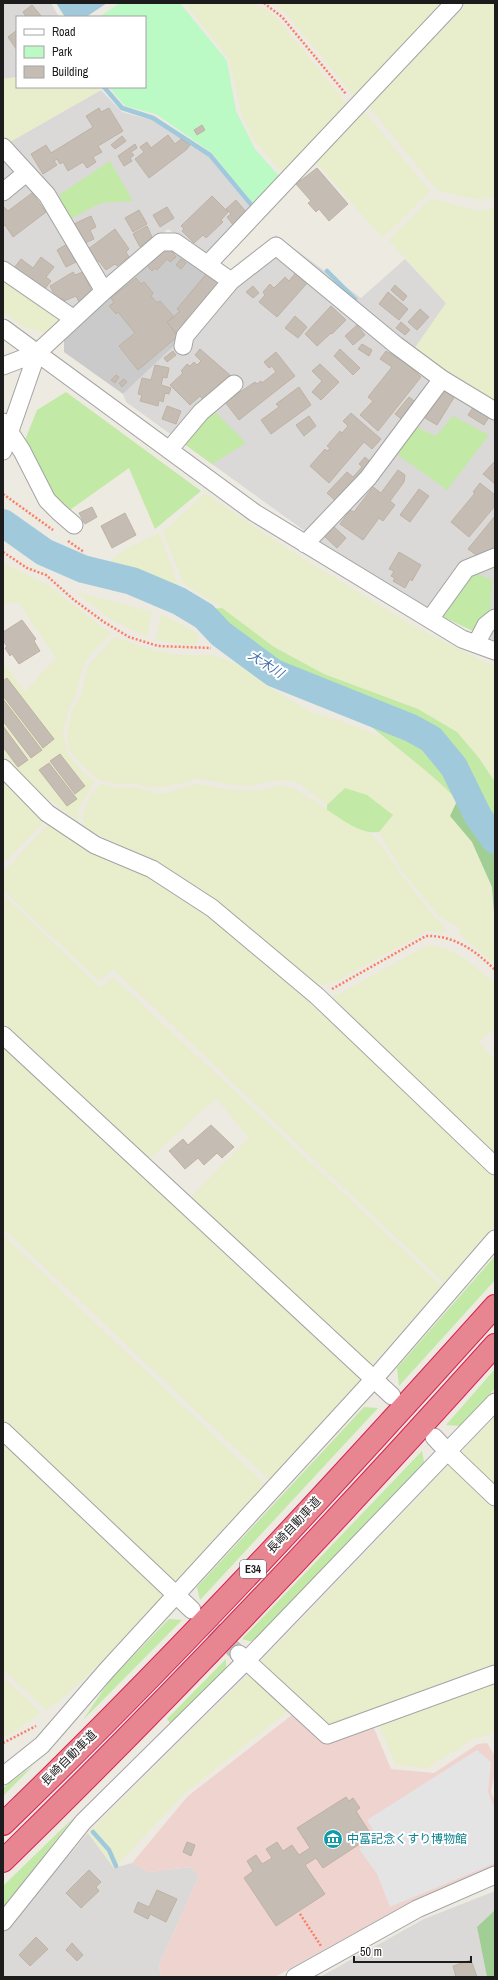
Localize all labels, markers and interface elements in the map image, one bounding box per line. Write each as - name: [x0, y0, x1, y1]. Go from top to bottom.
- legend: [16, 16, 146, 88]
- text: Road: [52, 24, 76, 40]
- text: Park: [52, 44, 72, 60]
- text: Building: [52, 64, 89, 80]
- water label: 大木川: [245, 646, 289, 683]
- street label: 長崎自動車道: [264, 1493, 324, 1557]
- road number: E34: [240, 1560, 266, 1578]
- street label: 長崎自動車道: [38, 1727, 100, 1789]
- museum icon: 中冨記念くすり博物館: [322, 1828, 344, 1850]
- place label: 中冨記念くすり博物館: [347, 1831, 467, 1847]
- scale bar: [354, 1938, 471, 1964]
- text: 50 m: [360, 1944, 382, 1960]

